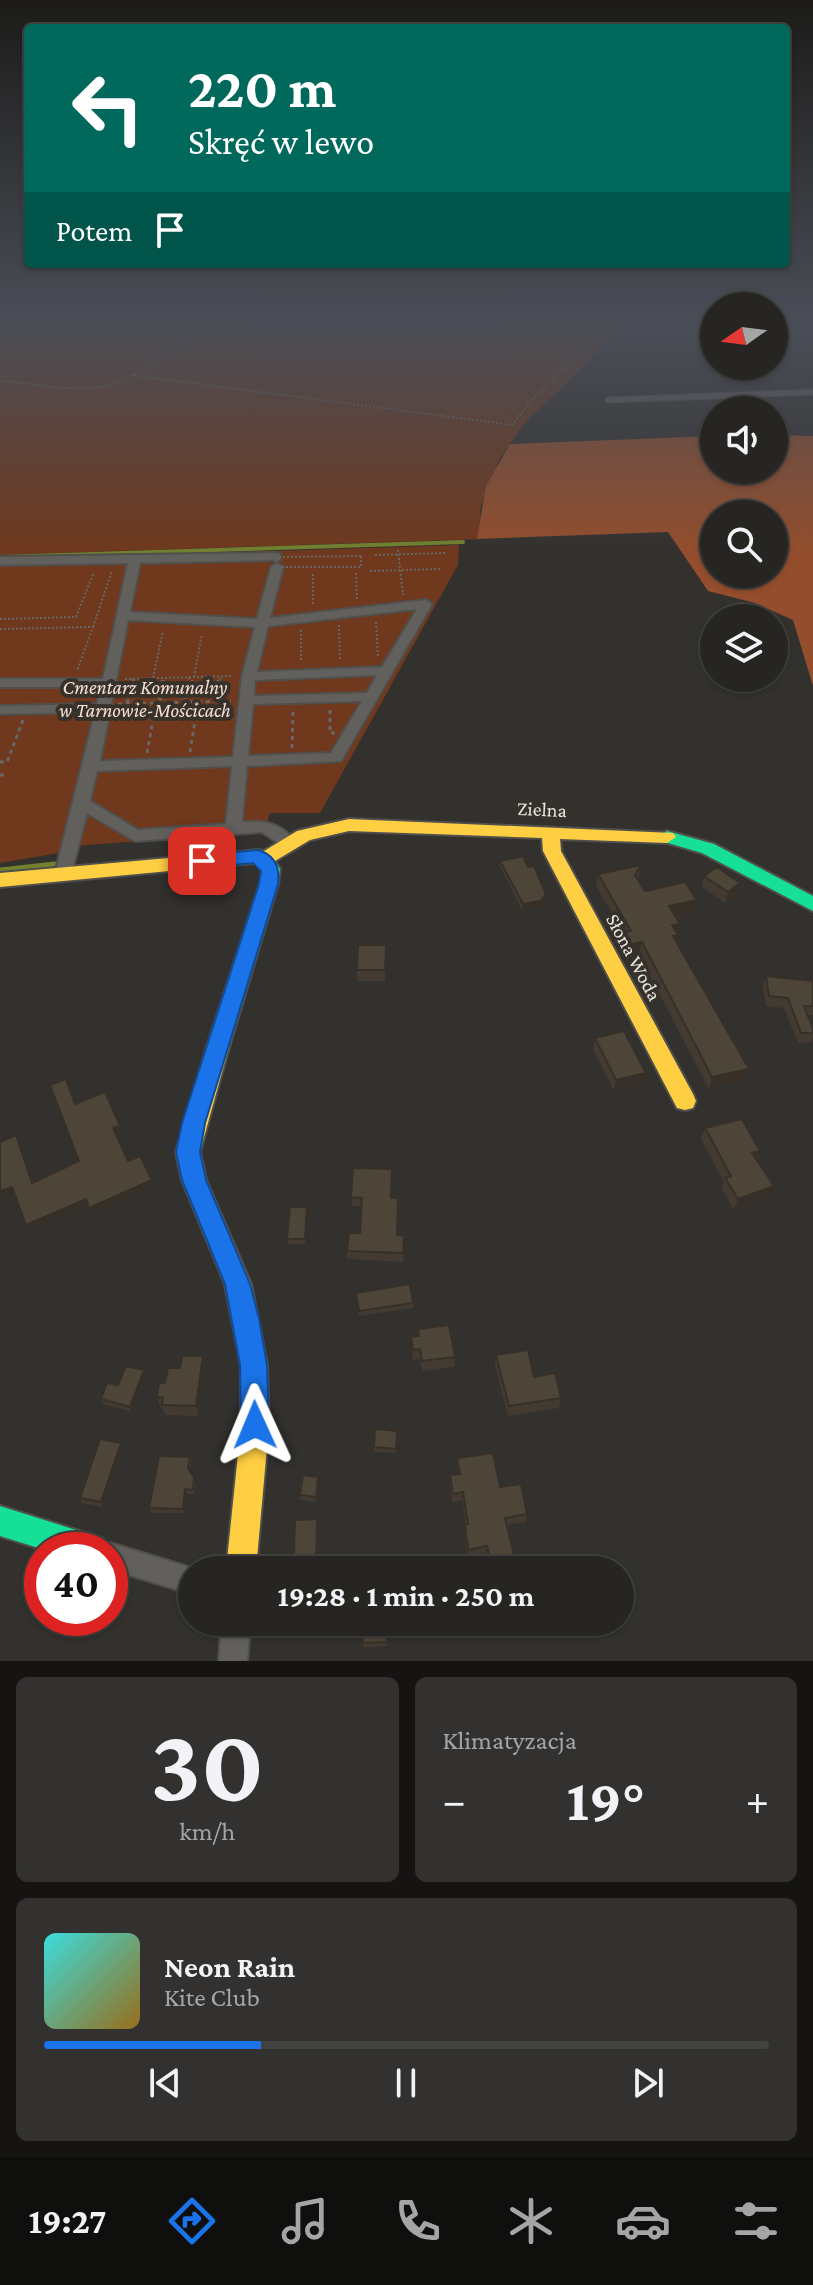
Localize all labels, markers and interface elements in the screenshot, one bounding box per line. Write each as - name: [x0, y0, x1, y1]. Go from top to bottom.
- icon: left: [56, 56, 160, 160]
- text: 220 m: [188, 57, 337, 119]
- text: Skręć w lewo: [188, 122, 374, 162]
- icon: arrive: [148, 208, 192, 252]
- text: Potem: [56, 214, 132, 247]
- north arrow: [700, 292, 788, 380]
- map controls: [700, 292, 788, 692]
- button: sound: [700, 396, 788, 484]
- button: search: [700, 500, 788, 588]
- button: layers: [700, 604, 788, 692]
- park label: Cmentarz Komunalny w Tarnowie-Mościcach: [59, 676, 231, 721]
- street label: Zielna: [517, 797, 567, 821]
- pin: [168, 827, 236, 895]
- icon: arrive: [180, 839, 224, 883]
- street label: Słona Woda: [602, 910, 666, 1004]
- position arrow: [213, 1383, 297, 1467]
- speed limit sign: 40: [24, 1532, 128, 1636]
- text: 19:28 · 1 min · 250 m: [278, 1579, 534, 1612]
- text: 30: [150, 1707, 264, 1822]
- text: Klimatyzacja: [443, 1726, 577, 1755]
- text: 19°: [566, 1766, 645, 1833]
- text: −: [443, 1776, 466, 1824]
- text: +: [746, 1776, 769, 1824]
- text: km/h: [179, 1817, 235, 1846]
- text: Neon Rain: [164, 1950, 295, 1983]
- text: Kite Club: [164, 1983, 260, 2012]
- icon: previous: [143, 2061, 187, 2105]
- icon: pause: [384, 2061, 428, 2105]
- icon: next: [626, 2061, 670, 2105]
- icon: directions: [164, 2193, 220, 2249]
- icon: music: [277, 2193, 333, 2249]
- icon: phone: [390, 2193, 446, 2249]
- icon: climate: [503, 2193, 559, 2249]
- icon: car: [615, 2193, 671, 2249]
- icon: filters: [728, 2193, 784, 2249]
- text: 19:27: [28, 2201, 107, 2241]

